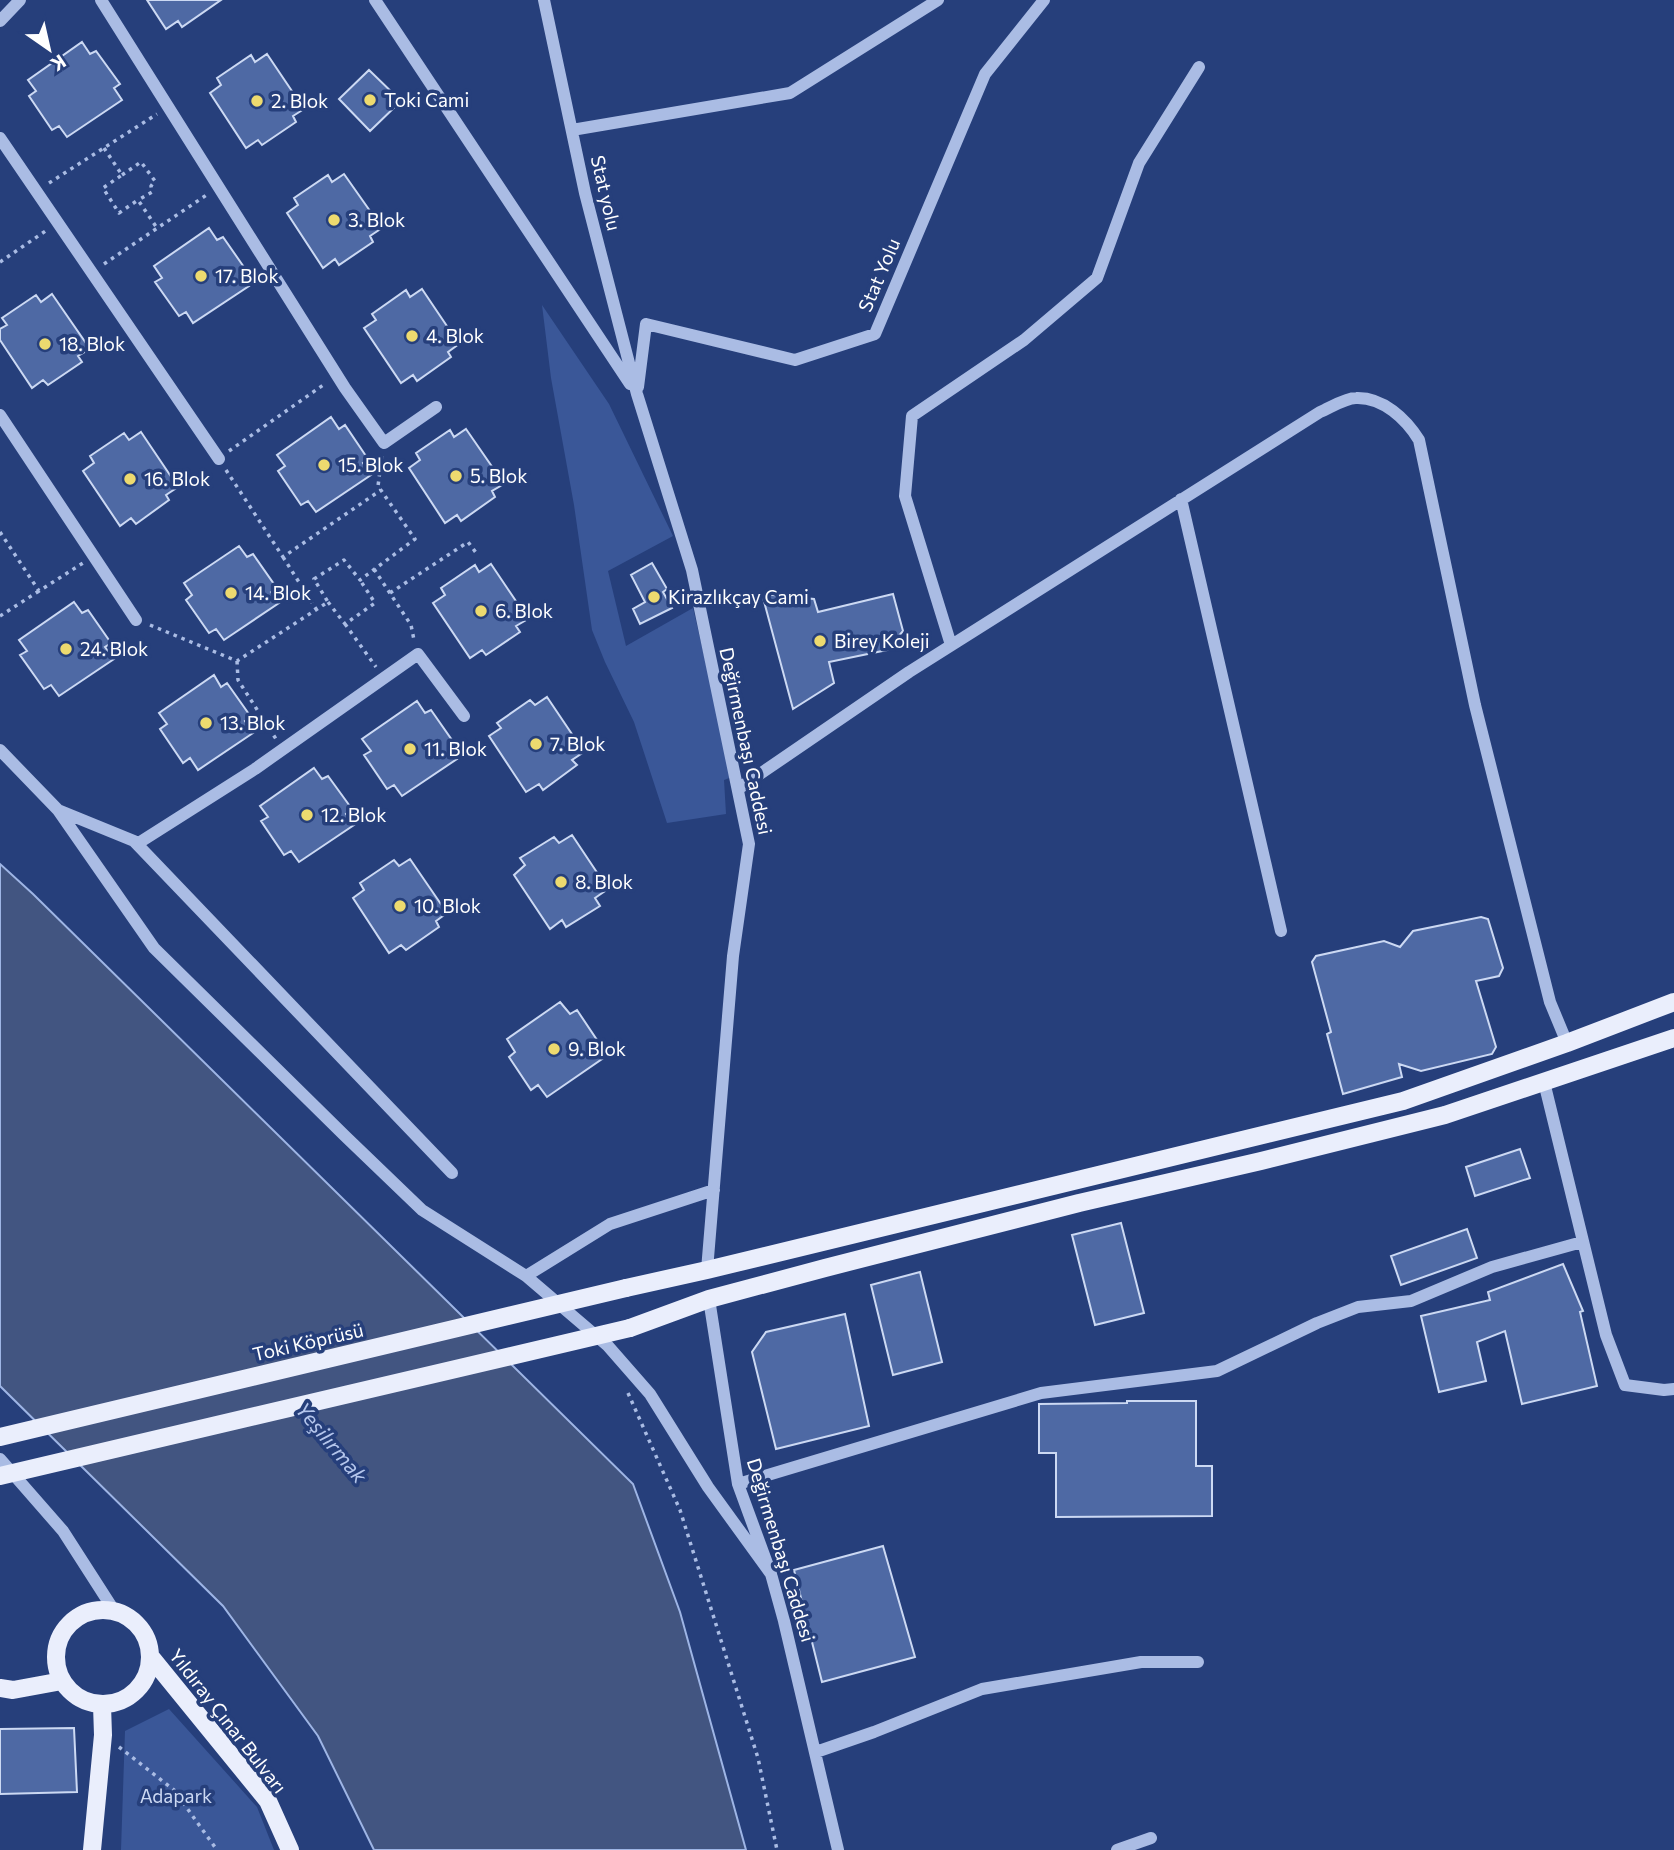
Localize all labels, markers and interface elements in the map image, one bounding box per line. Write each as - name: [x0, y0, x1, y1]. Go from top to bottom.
- north arrow: [14, 14, 84, 84]
- text: K: [47, 50, 71, 77]
- place label: Toki Cami: [384, 88, 469, 111]
- place label: 2. Blok: [271, 89, 328, 112]
- marker: Toki Cami: [362, 92, 378, 108]
- marker: 2. Blok: [249, 93, 265, 109]
- street label: Stat yolu: [587, 153, 626, 233]
- place label: 3. Blok: [348, 208, 405, 231]
- marker: 3. Blok: [326, 212, 342, 228]
- street label: Stat Yolu: [853, 235, 904, 315]
- place label: 17. Blok: [215, 264, 279, 287]
- marker: 17. Blok: [193, 268, 209, 284]
- place label: 4. Blok: [426, 324, 484, 347]
- marker: 4. Blok: [404, 328, 420, 344]
- place label: 18. Blok: [59, 332, 125, 355]
- marker: 18. Blok: [37, 336, 53, 352]
- place label: 15. Blok: [338, 453, 404, 476]
- marker: 15. Blok: [316, 457, 332, 473]
- place label: 5. Blok: [470, 464, 527, 487]
- place label: 16. Blok: [144, 467, 210, 490]
- marker: 5. Blok: [448, 468, 464, 484]
- marker: 16. Blok: [122, 471, 138, 487]
- place label: 14. Blok: [245, 581, 311, 604]
- marker: 14. Blok: [223, 585, 239, 601]
- place label: Kirazlıkçay Cami: [668, 585, 809, 608]
- marker: Kirazlıkçay Cami: [646, 589, 662, 605]
- place label: 6. Blok: [495, 599, 553, 622]
- marker: 6. Blok: [473, 603, 489, 619]
- place label: Birey Koleji: [834, 629, 930, 652]
- marker: Birey Koleji: [812, 633, 828, 649]
- place label: 24. Blok: [80, 637, 148, 660]
- marker: 24. Blok: [58, 641, 74, 657]
- street label: Değirmenbaşı Caddesi: [715, 645, 778, 837]
- place label: 13. Blok: [220, 711, 286, 734]
- marker: 13. Blok: [198, 715, 214, 731]
- place label: 7. Blok: [550, 732, 606, 755]
- marker: 7. Blok: [528, 736, 544, 752]
- place label: 11. Blok: [424, 737, 487, 760]
- marker: 11. Blok: [402, 741, 418, 757]
- place label: 12. Blok: [321, 803, 387, 826]
- marker: 12. Blok: [299, 807, 315, 823]
- place label: 8. Blok: [575, 870, 633, 893]
- marker: 8. Blok: [553, 874, 569, 890]
- place label: 10. Blok: [414, 894, 481, 917]
- marker: 10. Blok: [392, 898, 408, 914]
- place label: 9. Blok: [568, 1037, 626, 1060]
- marker: 9. Blok: [546, 1041, 562, 1057]
- street label: Toki Köprüsü: [250, 1318, 366, 1365]
- water label: Yeşilırmak: [291, 1397, 374, 1488]
- street label: Değirmenbaşı Caddesi: [743, 1455, 820, 1645]
- street label: Yıldıray Çınar Bulvarı: [165, 1644, 292, 1798]
- park label: Adapark: [140, 1784, 212, 1807]

